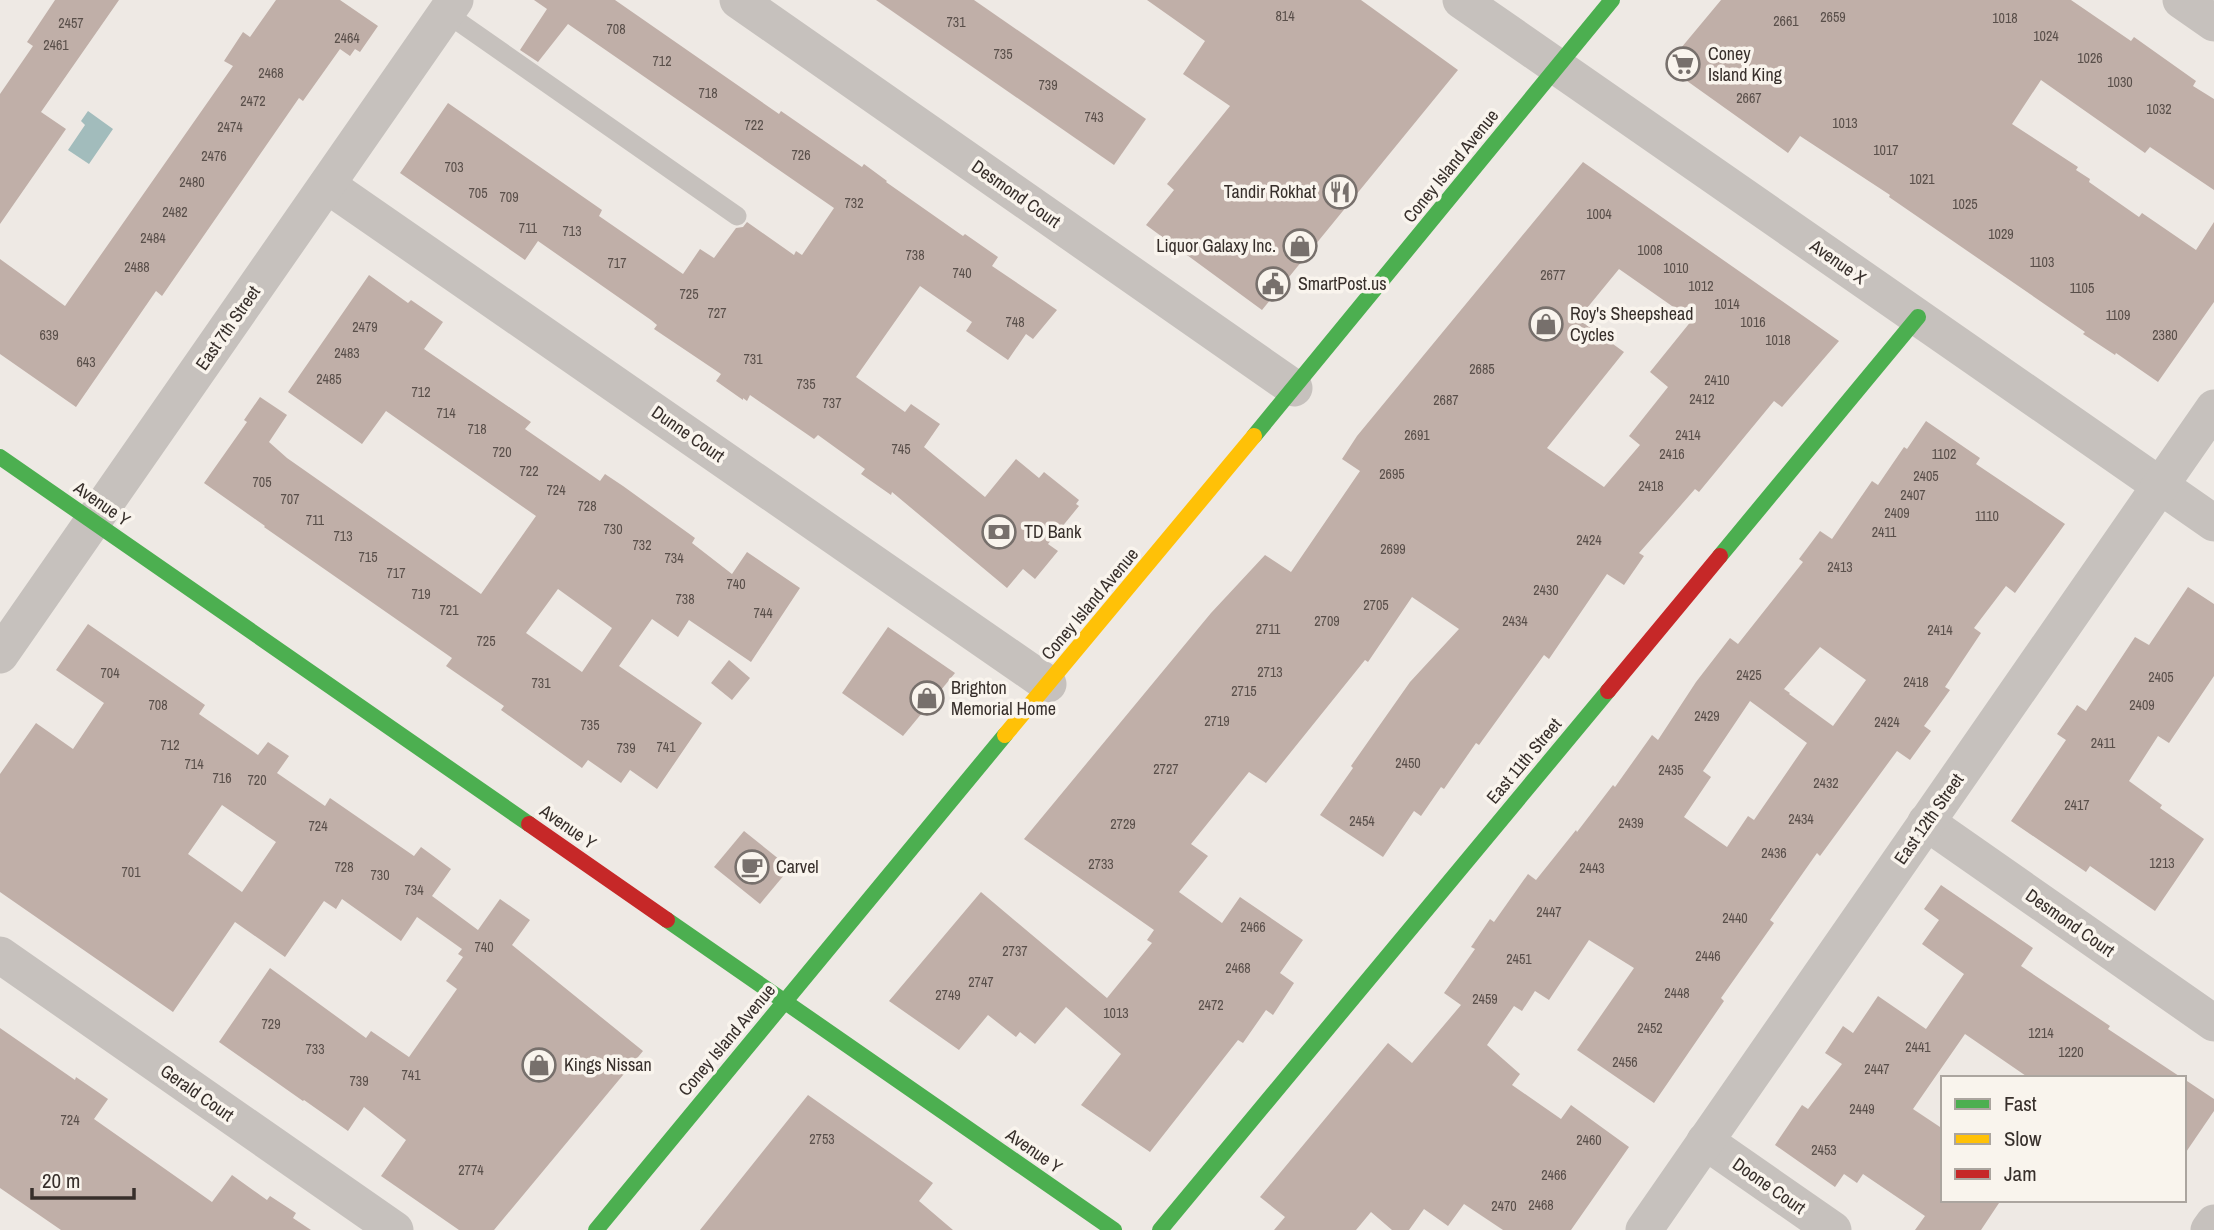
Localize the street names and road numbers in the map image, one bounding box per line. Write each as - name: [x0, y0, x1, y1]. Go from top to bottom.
- street label: Coney Island Avenue: [1397, 104, 1504, 228]
- street label: Desmond Court: [967, 154, 1066, 233]
- street label: Avenue X: [1804, 232, 1872, 290]
- street label: East 7th Street: [189, 281, 266, 375]
- street label: Dunne Court: [647, 399, 730, 468]
- street label: Avenue Y: [68, 475, 136, 532]
- street label: Coney Island Avenue: [1035, 542, 1144, 665]
- street label: East 11th Street: [1480, 713, 1567, 809]
- street label: East 12th Street: [1888, 768, 1969, 869]
- street label: Avenue Y: [534, 798, 602, 855]
- street label: Desmond Court: [2021, 883, 2120, 962]
- street label: Coney Island Avenue: [672, 978, 781, 1101]
- street label: Gerald Court: [156, 1058, 239, 1127]
- street label: Avenue Y: [1000, 1122, 1068, 1179]
- street label: Doone Court: [1728, 1151, 1811, 1220]

